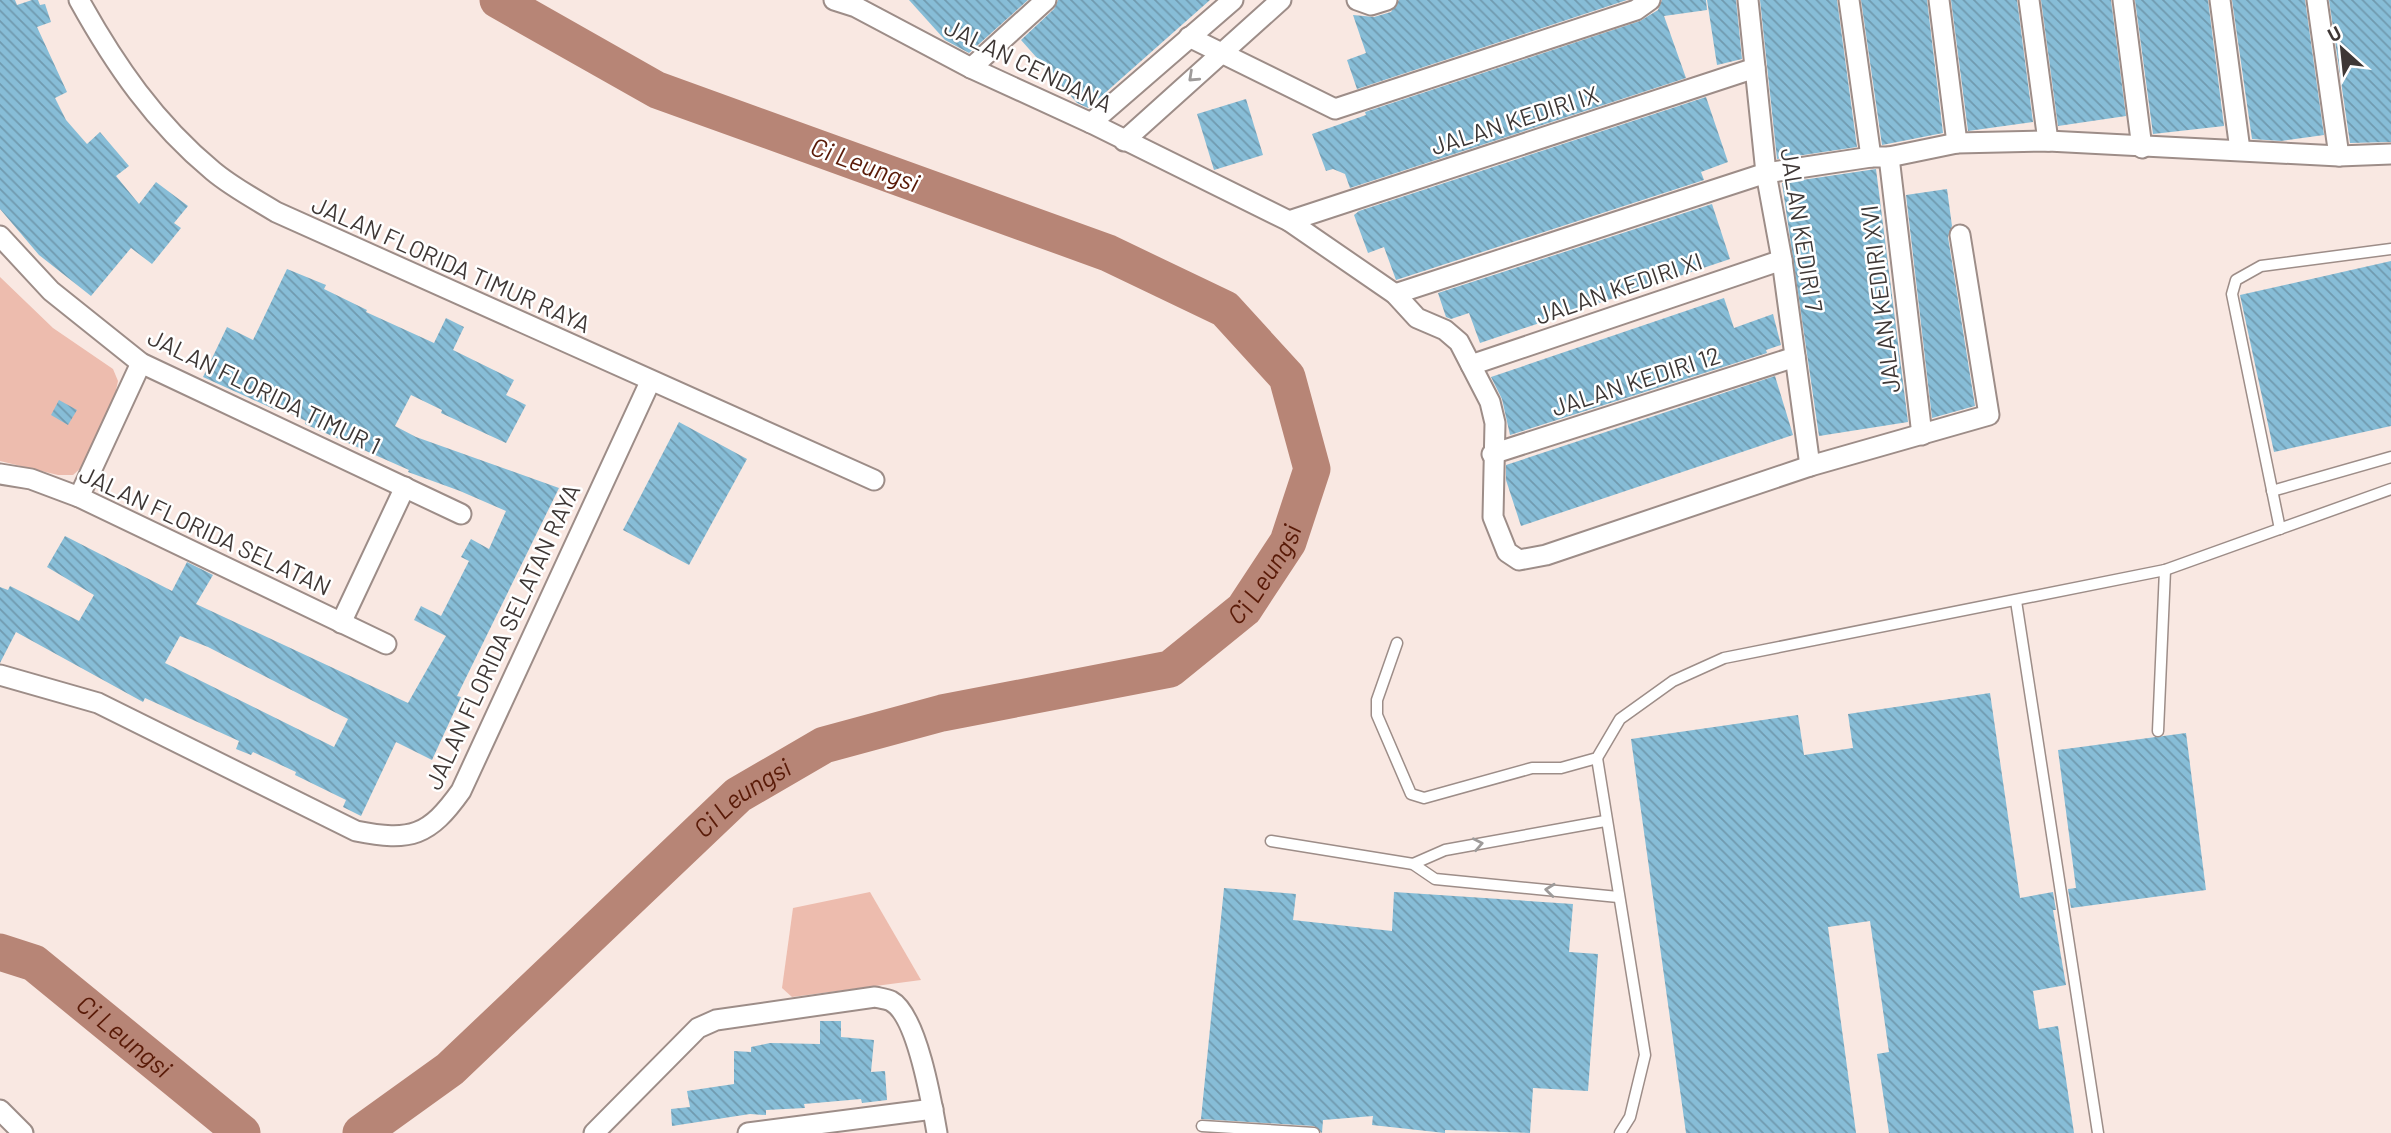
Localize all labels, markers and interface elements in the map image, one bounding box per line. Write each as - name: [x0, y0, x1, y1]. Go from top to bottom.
- street label: JALAN CENDANA: [940, 11, 1117, 118]
- north arrow: [2307, 14, 2377, 84]
- text: U: [2324, 20, 2345, 46]
- one-way arrow: [1188, 69, 1201, 82]
- street label: JALAN KEDIRI IX: [1427, 79, 1602, 160]
- water label: Ci Leungsi: [807, 130, 925, 198]
- street label: JALAN KEDIRI 7: [1775, 146, 1830, 314]
- street label: JALAN FLORIDA TIMUR RAYA: [308, 189, 595, 338]
- street label: JALAN KEDIRI XVI: [1854, 204, 1905, 395]
- street label: JALAN KEDIRI XI: [1531, 245, 1706, 330]
- street label: JALAN FLORIDA TIMUR 1: [143, 322, 386, 460]
- street label: JALAN KEDIRI 12: [1548, 340, 1724, 422]
- street label: JALAN FLORIDA SELATAN: [75, 459, 336, 601]
- street label: JALAN FLORIDA SELATAN RAYA: [418, 479, 585, 794]
- water label: Ci Leungsi: [1221, 520, 1307, 630]
- water label: Ci Leungsi: [686, 751, 796, 843]
- one-way arrow: [1472, 838, 1484, 853]
- one-way arrow: [1544, 883, 1555, 898]
- water label: Ci Leungsi: [71, 987, 179, 1084]

